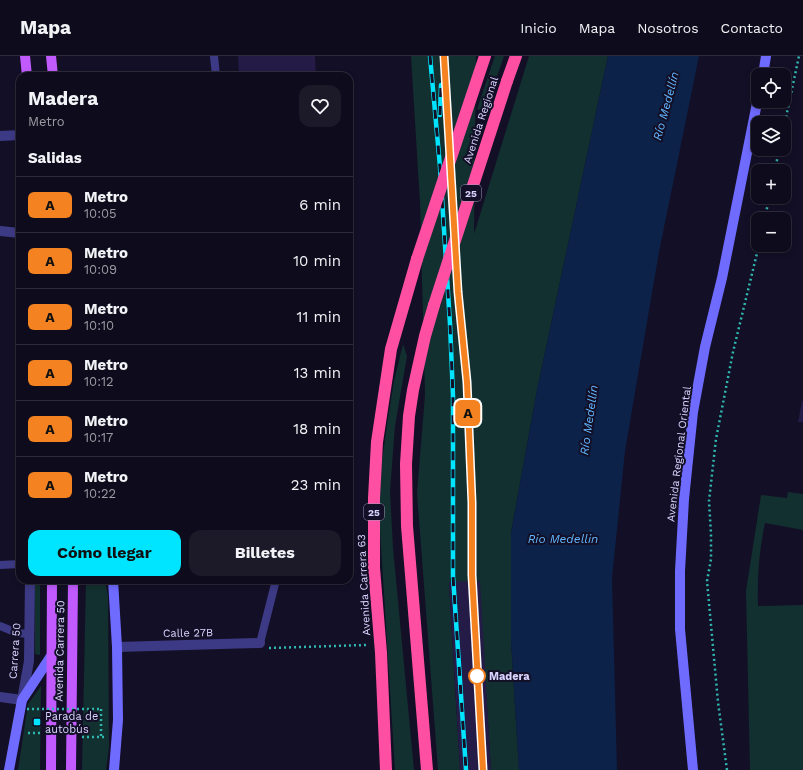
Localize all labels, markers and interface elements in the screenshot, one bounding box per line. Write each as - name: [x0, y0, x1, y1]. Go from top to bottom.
- text: Mapa: [20, 16, 71, 39]
- text: Inicio: [520, 20, 557, 36]
- text: Mapa: [579, 20, 615, 36]
- text: Nosotros: [637, 20, 699, 36]
- text: Contacto: [721, 20, 783, 36]
- map controls: [751, 68, 791, 252]
- button: locate: [751, 68, 791, 108]
- water label: Río Medellín: [650, 70, 682, 142]
- street label: Avenida Regional: [461, 74, 501, 165]
- button: heart: [299, 85, 341, 127]
- text: Madera: [28, 87, 98, 110]
- text: Metro: [28, 114, 65, 129]
- button: layers: [751, 116, 791, 156]
- text: Salidas: [28, 149, 82, 167]
- button: +: [751, 164, 791, 204]
- road number: 25: [461, 185, 481, 201]
- text: Metro: [84, 188, 128, 206]
- text: 6 min: [299, 196, 341, 214]
- text: A: [45, 197, 55, 213]
- text: 10:05: [84, 206, 117, 221]
- button: −: [751, 212, 791, 252]
- text: Metro: [84, 244, 128, 262]
- text: 10 min: [293, 252, 341, 270]
- text: A: [45, 253, 55, 269]
- text: 10:09: [84, 262, 117, 277]
- text: Metro: [84, 300, 128, 318]
- text: 11 min: [297, 308, 341, 326]
- text: A: [45, 309, 55, 325]
- text: 10:10: [84, 318, 114, 333]
- text: Metro: [84, 356, 128, 374]
- text: 13 min: [294, 364, 341, 382]
- text: A: [45, 365, 55, 381]
- text: 10:12: [84, 374, 114, 389]
- water label: Río Medellín: [577, 384, 601, 456]
- street label: Avenida Regional Oriental: [664, 385, 694, 523]
- line badge: A: [455, 400, 481, 426]
- text: A: [463, 405, 473, 421]
- text: Metro: [84, 412, 128, 430]
- text: 18 min: [293, 420, 341, 438]
- text: A: [45, 421, 55, 437]
- text: 10:17: [84, 430, 113, 445]
- text: Metro: [84, 468, 128, 486]
- text: 23 min: [291, 476, 341, 494]
- text: A: [45, 477, 55, 493]
- text: 10:22: [84, 486, 116, 501]
- road number: 25: [364, 504, 384, 520]
- button: Cómo llegar: [28, 530, 181, 576]
- button: Billetes: [189, 530, 341, 576]
- water label: Rio Medellin: [528, 532, 598, 546]
- street label: Avenida Carrera 63: [355, 534, 373, 636]
- street label: Avenida Carrera 50: [53, 600, 67, 702]
- street label: Carrera 50: [7, 622, 23, 680]
- street label: Calle 27B: [163, 626, 213, 640]
- marker: Madera: [468, 667, 486, 685]
- place label: Madera: [489, 670, 530, 683]
- place label: Parada de autobús: [45, 710, 98, 736]
- marker: Parada de autobús: [32, 717, 42, 727]

